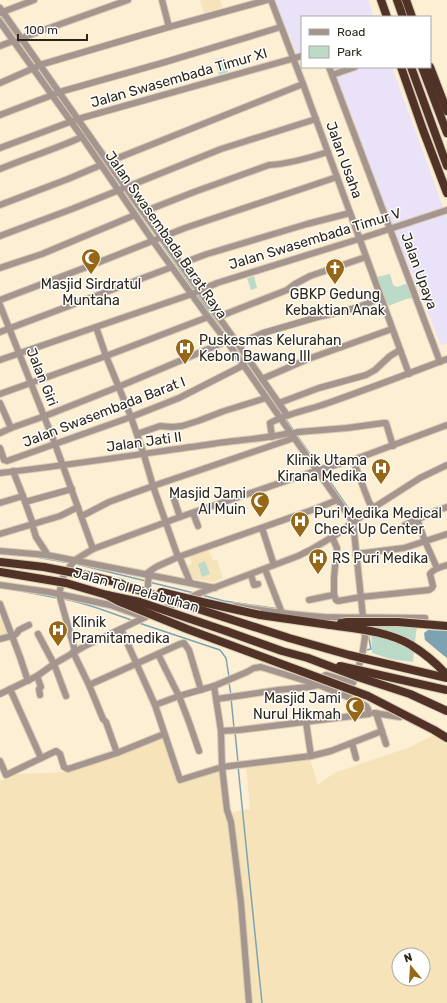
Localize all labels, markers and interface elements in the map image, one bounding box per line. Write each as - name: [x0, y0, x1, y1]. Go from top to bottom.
- scale bar: [18, 16, 87, 42]
- legend: [301, 16, 431, 68]
- text: 100 m: [24, 23, 58, 37]
- text: Road: [337, 25, 365, 39]
- street label: Jalan Swasembada Timur XI: [89, 45, 269, 111]
- text: Park: [337, 45, 363, 59]
- street label: Jalan Usaha: [322, 119, 366, 201]
- street label: Jalan Swasembada Barat Raya: [101, 148, 231, 322]
- street label: Jalan Swasembada Timur V: [227, 205, 403, 273]
- street label: Jalan Upaya: [397, 230, 441, 312]
- mosque icon: Masjid Sirdratul Muntaha: [80, 247, 102, 275]
- church icon: GBKP Gedung Kebaktian Anak: [324, 257, 346, 285]
- place label: Masjid Sirdratul Muntaha: [41, 276, 141, 309]
- place label: GBKP Gedung Kebaktian Anak: [285, 286, 386, 319]
- place label: Puskesmas Kelurahan Kebon Bawang III: [199, 332, 342, 365]
- hospital icon: Puskesmas Kelurahan Kebon Bawang III: [174, 337, 196, 365]
- street label: Jalan Giri: [23, 345, 61, 409]
- street label: Jalan Swasembada Barat I: [20, 373, 188, 451]
- street label: Jalan Jati II: [105, 428, 183, 456]
- place label: Klinik Utama Kirana Medika: [277, 452, 367, 485]
- hospital icon: Klinik Utama Kirana Medika: [370, 457, 392, 485]
- place label: Masjid Jami Al Muin: [169, 485, 246, 518]
- mosque icon: Masjid Jami Al Muin: [249, 490, 271, 518]
- place label: Puri Medika Medical Check Up Center: [314, 505, 442, 538]
- hospital icon: Puri Medika Medical Check Up Center: [289, 510, 311, 538]
- hospital icon: RS Puri Medika: [307, 547, 329, 575]
- place label: RS Puri Medika: [332, 550, 428, 567]
- street label: Jalan Tol Pelabuhan: [71, 564, 201, 616]
- place label: Klinik Pramitamedika: [72, 614, 170, 647]
- hospital icon: Klinik Pramitamedika: [47, 619, 69, 647]
- place label: Masjid Jami Nurul Hikmah: [253, 690, 341, 723]
- mosque icon: Masjid Jami Nurul Hikmah: [344, 695, 366, 723]
- north arrow: [391, 947, 431, 987]
- text: N: [402, 951, 414, 965]

